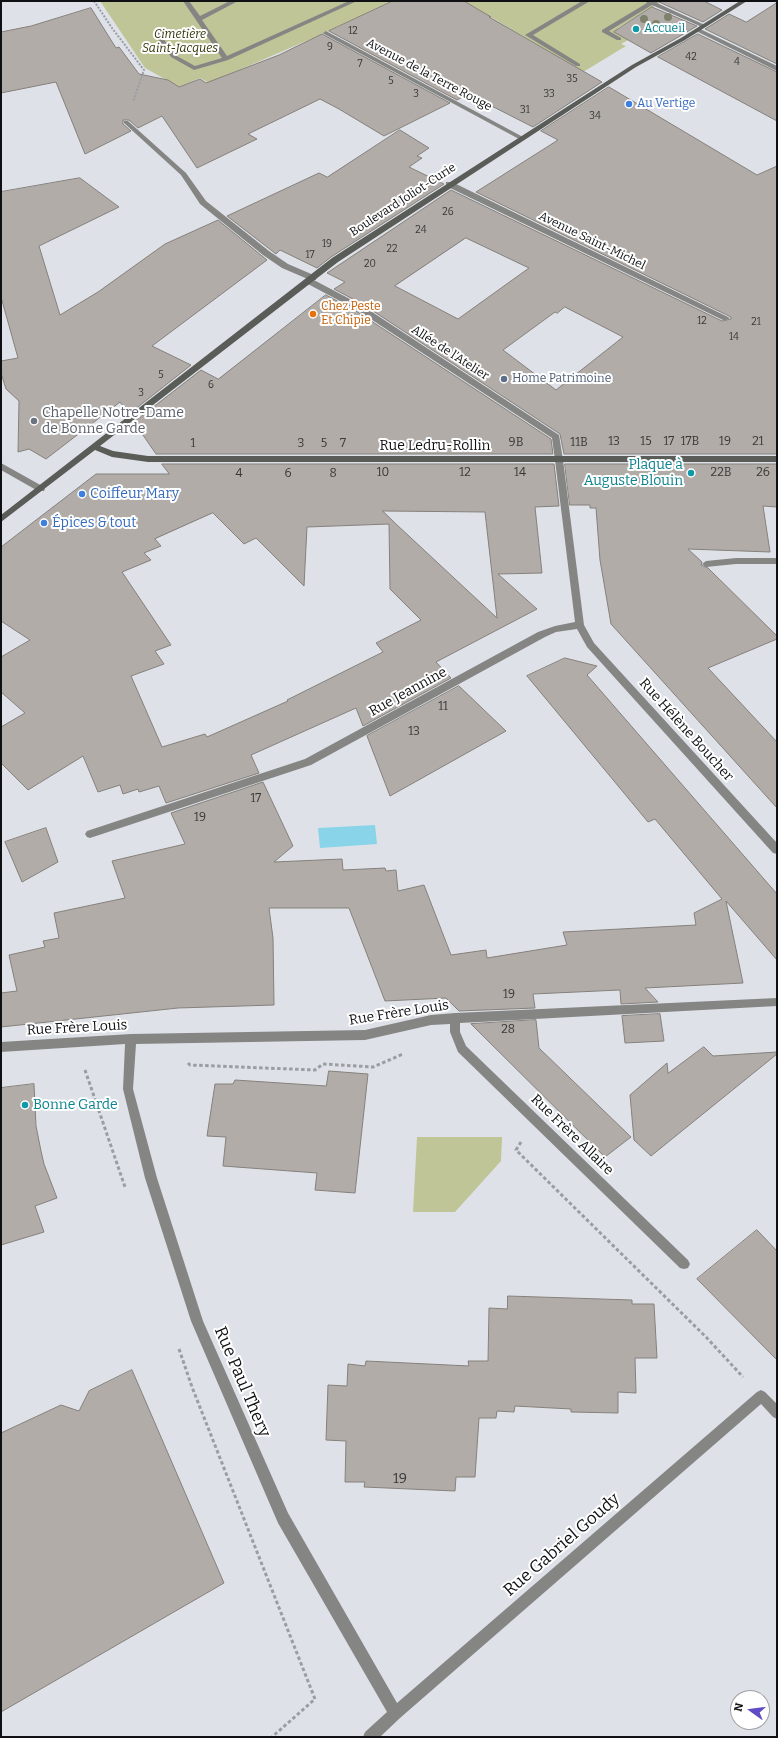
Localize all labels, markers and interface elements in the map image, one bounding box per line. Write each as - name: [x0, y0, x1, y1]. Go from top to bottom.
- place label: Accueil: [644, 22, 685, 36]
- marker: Accueil: [631, 24, 641, 34]
- house number: 12: [348, 25, 358, 37]
- park label: Cimetière Saint-Jacques: [142, 28, 218, 56]
- street label: Avenue de la Terre Rouge: [364, 36, 494, 114]
- house number: 9: [327, 41, 333, 53]
- house number: 42: [685, 51, 697, 63]
- house number: 4: [734, 56, 740, 68]
- house number: 7: [357, 58, 363, 70]
- house number: 35: [566, 73, 578, 85]
- house number: 5: [388, 75, 394, 87]
- house number: 3: [413, 88, 419, 100]
- house number: 33: [543, 88, 555, 100]
- place label: Au Vertige: [637, 97, 695, 111]
- marker: Au Vertige: [624, 99, 634, 109]
- house number: 31: [520, 104, 530, 116]
- house number: 34: [589, 110, 601, 122]
- street label: Boulevard Joliot-Curie: [347, 160, 459, 240]
- house number: 26: [442, 206, 454, 218]
- street label: Avenue Saint-Michel: [536, 209, 648, 273]
- house number: 24: [415, 224, 427, 236]
- house number: 19: [322, 238, 332, 250]
- house number: 22: [387, 243, 397, 255]
- house number: 17: [306, 249, 314, 261]
- house number: 20: [364, 258, 376, 270]
- place label: Chez Peste Et Chipie: [321, 300, 381, 328]
- marker: Chez Peste Et Chipie: [308, 309, 318, 319]
- house number: 12: [697, 315, 707, 327]
- house number: 21: [751, 316, 761, 328]
- street label: Allée de l'Atelier: [409, 323, 491, 383]
- house number: 14: [729, 331, 739, 343]
- house number: 5: [158, 369, 164, 381]
- place label: Home Patrimoine: [512, 372, 611, 386]
- marker: Home Patrimoine: [499, 374, 509, 384]
- house number: 6: [208, 379, 214, 391]
- house number: 3: [138, 387, 144, 399]
- place label: Chapelle Notre-Dame de Bonne Garde: [42, 405, 184, 438]
- marker: Chapelle Notre-Dame de Bonne Garde: [29, 416, 39, 426]
- house number: 13: [608, 435, 620, 449]
- house number: 15: [640, 435, 652, 449]
- house number: 17: [664, 435, 674, 449]
- house number: 17B: [681, 435, 699, 449]
- house number: 19: [719, 435, 731, 449]
- house number: 21: [752, 435, 764, 449]
- house number: 9B: [509, 436, 523, 450]
- house number: 11B: [570, 436, 588, 450]
- house number: 1: [191, 437, 195, 451]
- house number: 3: [298, 437, 304, 451]
- house number: 5: [321, 437, 327, 451]
- house number: 7: [340, 437, 346, 451]
- street label: Rue Ledru-Rollin: [380, 438, 490, 454]
- place label: Plaque à Auguste Blouin: [584, 457, 683, 490]
- house number: 10: [377, 466, 389, 480]
- house number: 12: [459, 466, 471, 480]
- house number: 14: [514, 466, 526, 480]
- house number: 22B: [711, 466, 731, 480]
- house number: 26: [756, 466, 770, 480]
- house number: 4: [235, 467, 243, 481]
- house number: 6: [284, 467, 292, 481]
- house number: 8: [329, 467, 337, 481]
- marker: Plaque à Auguste Blouin: [686, 468, 696, 478]
- place label: Coiffeur Mary: [90, 486, 179, 502]
- marker: Coiffeur Mary: [77, 489, 87, 499]
- place label: Épices & tout: [52, 515, 136, 531]
- marker: Épices & tout: [39, 518, 49, 528]
- street label: Rue Jeannine: [366, 664, 450, 720]
- street label: Rue Hélène Boucher: [635, 675, 737, 785]
- house number: 11: [438, 700, 448, 714]
- house number: 13: [408, 725, 420, 739]
- house number: 17: [251, 792, 261, 806]
- house number: 19: [194, 811, 206, 825]
- house number: 19: [503, 988, 515, 1002]
- street label: Rue Frère Louis: [348, 997, 450, 1029]
- street label: Rue Frère Louis: [26, 1017, 128, 1039]
- house number: 28: [501, 1023, 515, 1037]
- street label: Rue Frère Allaire: [527, 1091, 617, 1179]
- place label: Bonne Garde: [33, 1097, 118, 1113]
- marker: Bonne Garde: [20, 1100, 30, 1110]
- street label: Rue Paul Thery: [209, 1324, 275, 1440]
- house number: 19: [393, 1471, 407, 1487]
- street label: Rue Gabriel Goudy: [500, 1489, 624, 1601]
- north arrow: [730, 1690, 770, 1730]
- text: N: [732, 1702, 746, 1713]

